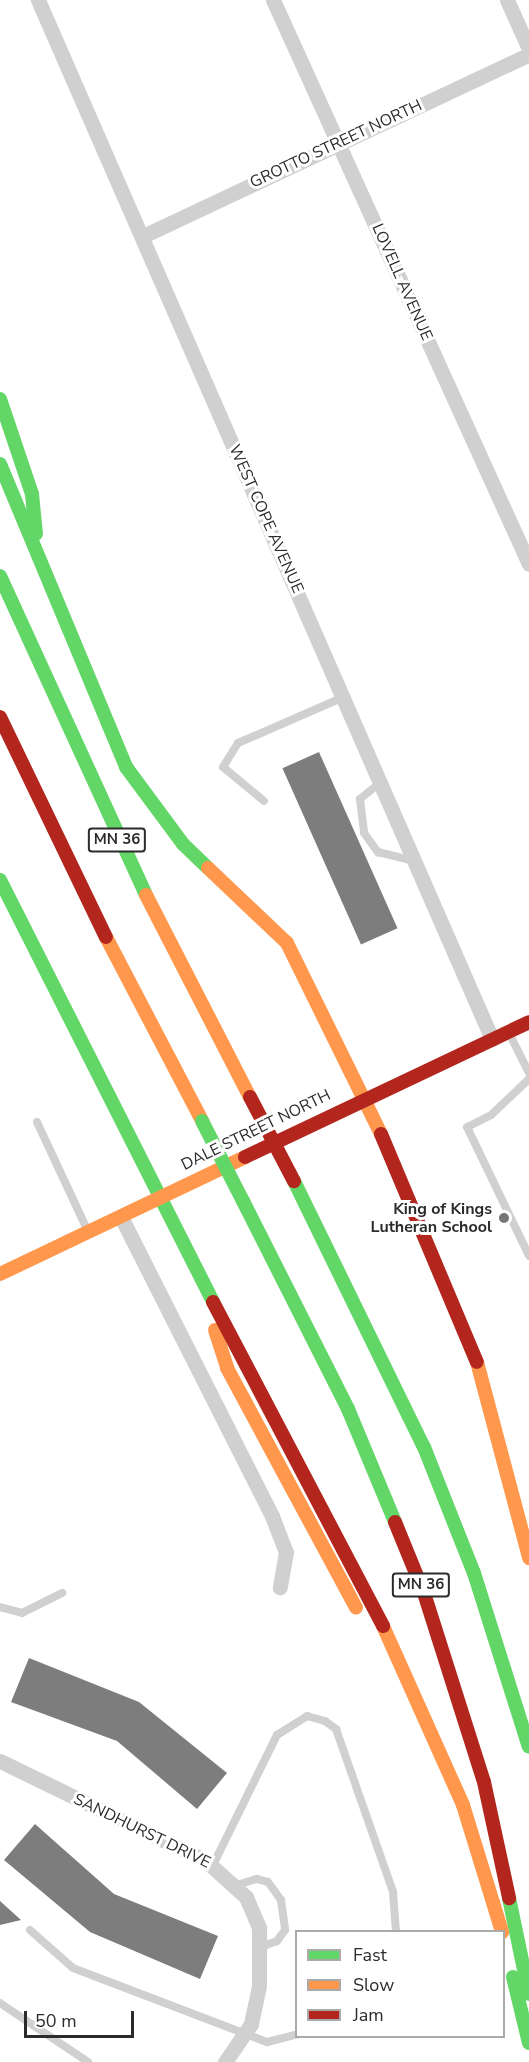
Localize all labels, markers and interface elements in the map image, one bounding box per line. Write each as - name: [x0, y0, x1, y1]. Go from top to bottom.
- street label: GROTTO STREET NORTH: [247, 96, 425, 192]
- street label: LOVELL AVENUE: [368, 221, 436, 343]
- street label: WEST COPE AVENUE: [225, 442, 307, 596]
- road number: MN 36: [87, 828, 147, 852]
- street label: DALE STREET NORTH: [178, 1085, 334, 1175]
- place label: King of Kings Lutheran School: [371, 1199, 492, 1237]
- marker: King of Kings Lutheran School: [497, 1211, 511, 1225]
- road number: MN 36: [391, 1573, 451, 1597]
- street label: SANDHURST DRIVE: [70, 1789, 214, 1873]
- legend: [295, 1930, 505, 2038]
- text: Fast: [353, 1943, 387, 1967]
- text: Slow: [353, 1973, 394, 1997]
- scale bar: [27, 1999, 136, 2037]
- text: Jam: [353, 2003, 384, 2027]
- text: 50 m: [35, 2009, 77, 2033]

